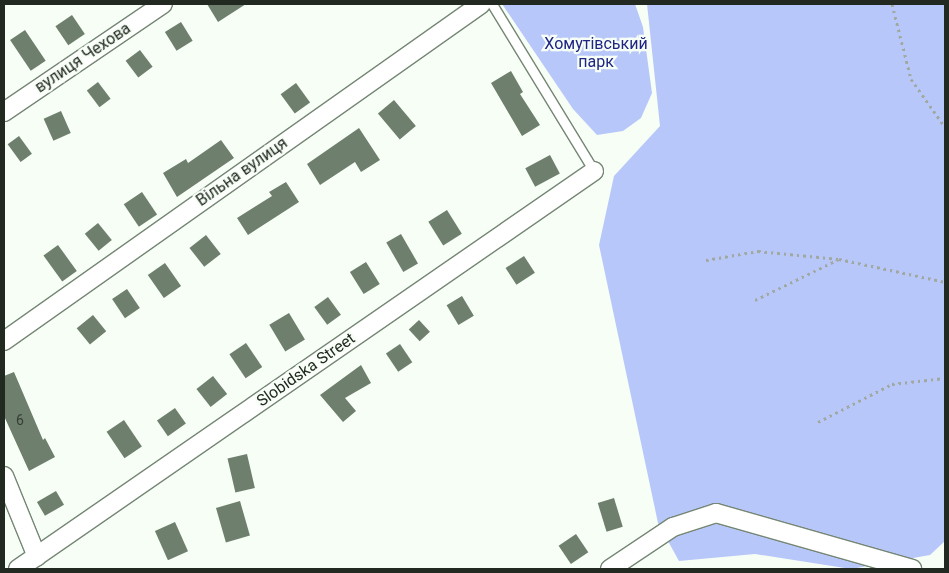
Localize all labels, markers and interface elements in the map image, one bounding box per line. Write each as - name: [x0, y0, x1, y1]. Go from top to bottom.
- street label: вулиця Чехова: [31, 19, 135, 97]
- park label: Хомутівський парк: [544, 34, 648, 72]
- street label: Вільна вулиця: [193, 133, 291, 211]
- street label: Slobidska Street: [253, 329, 359, 411]
- house number: 6: [16, 412, 24, 428]

